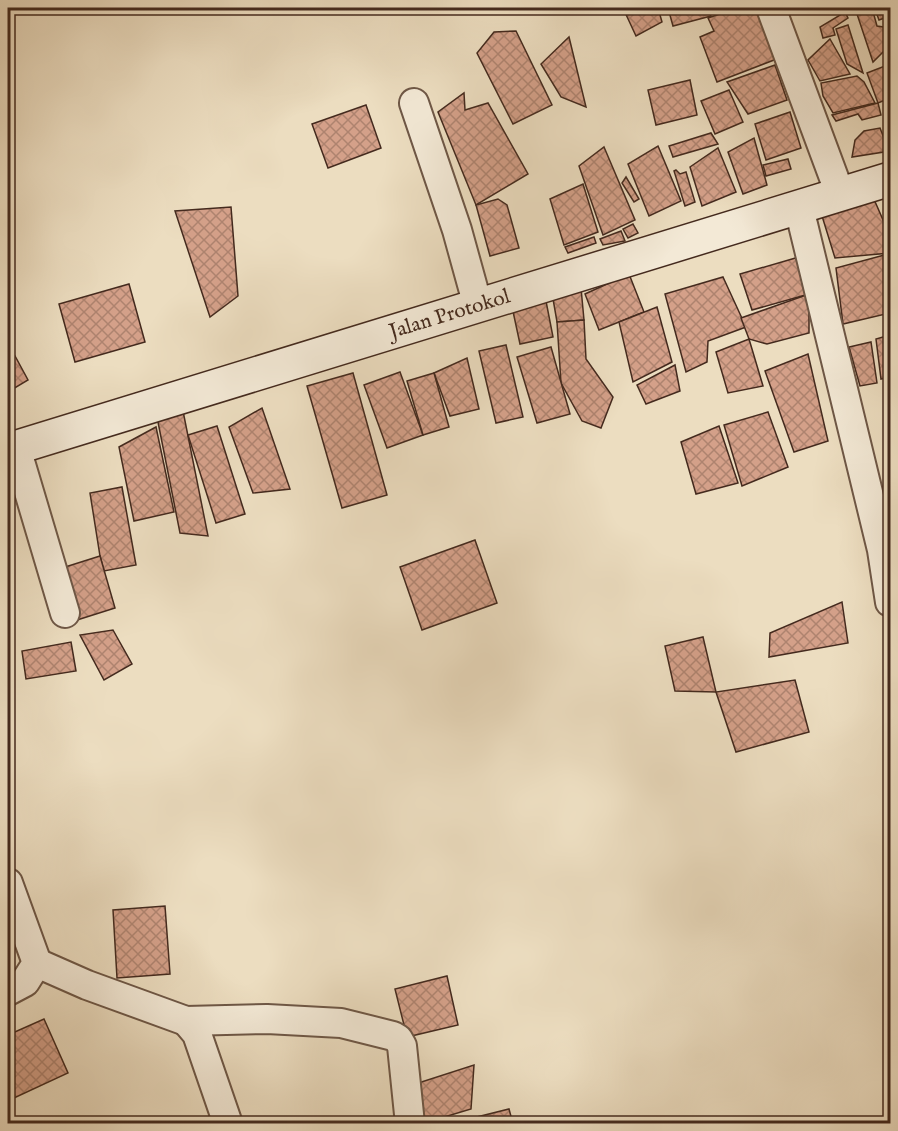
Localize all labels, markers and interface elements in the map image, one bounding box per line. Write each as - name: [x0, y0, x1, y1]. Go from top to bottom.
- street label: Jalan Protokol: [384, 283, 514, 346]

